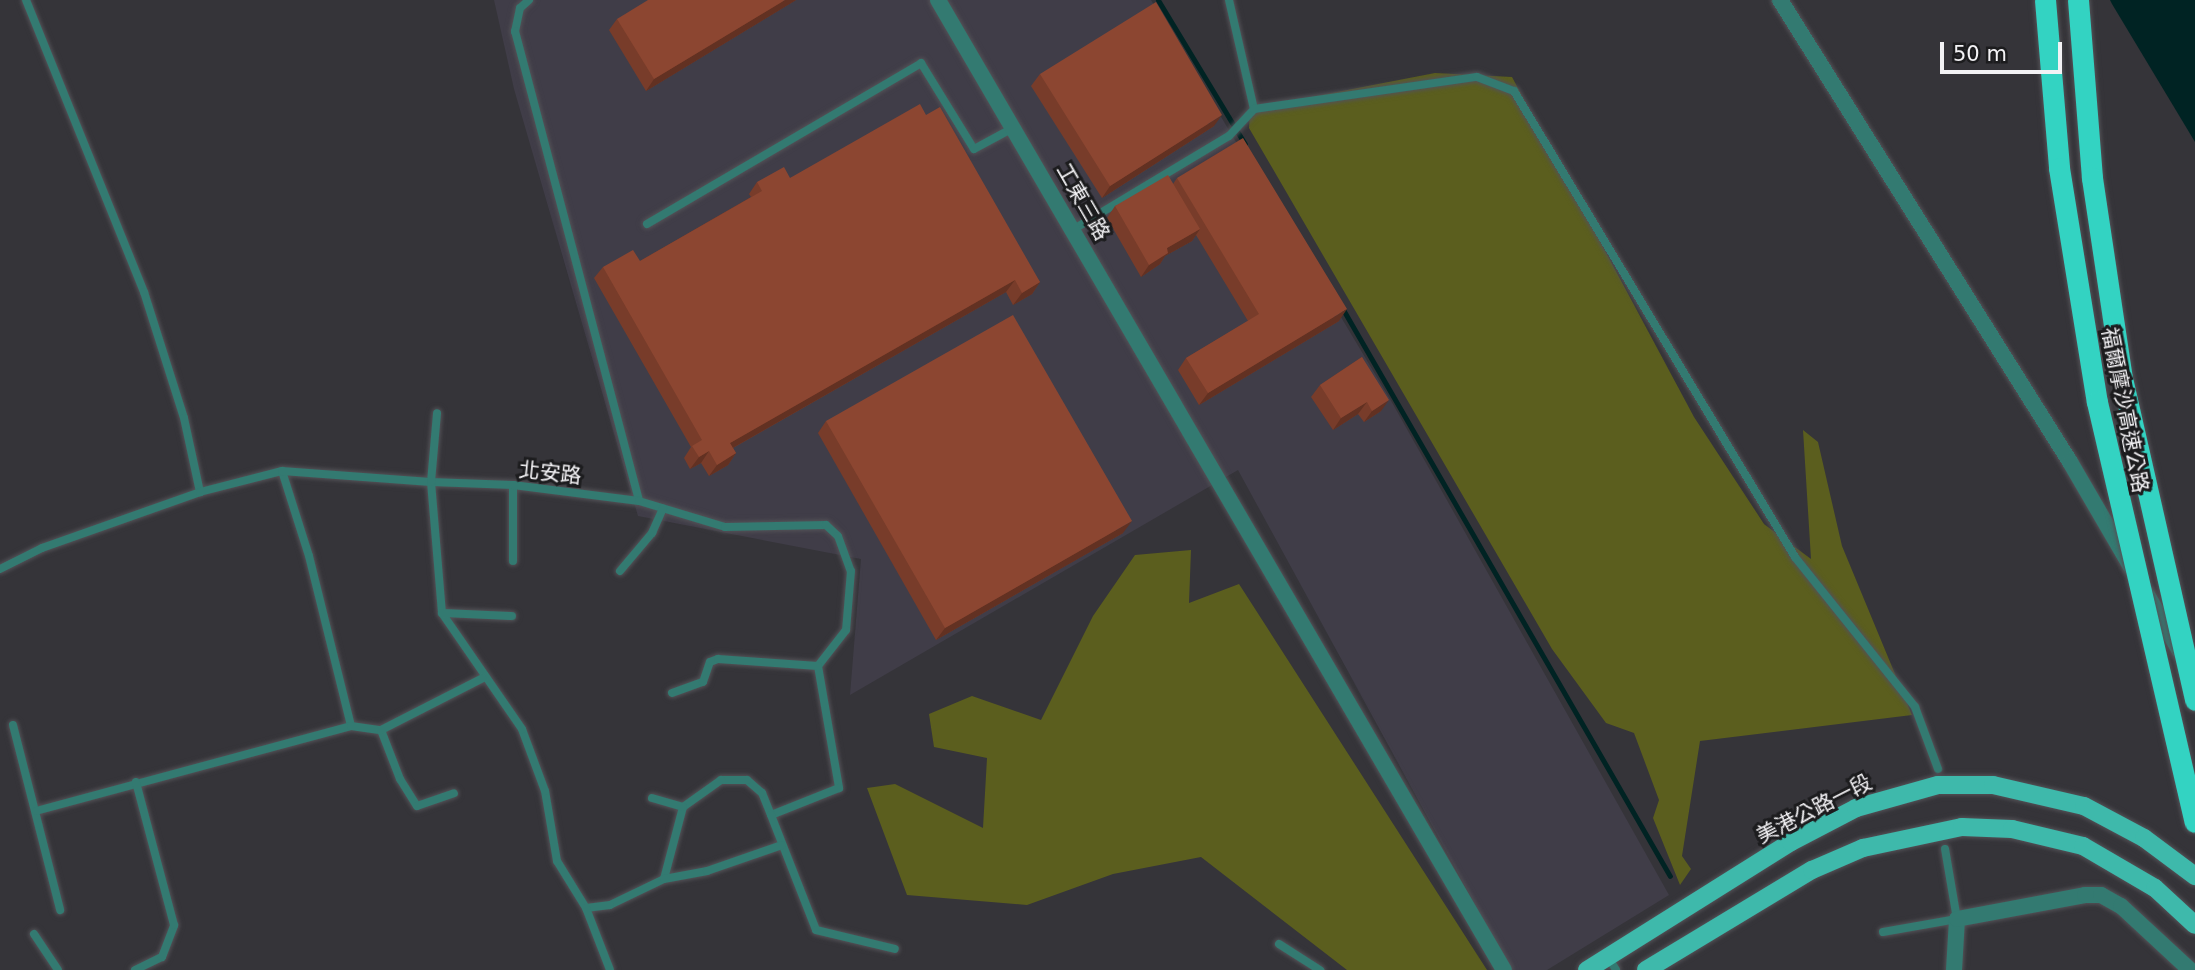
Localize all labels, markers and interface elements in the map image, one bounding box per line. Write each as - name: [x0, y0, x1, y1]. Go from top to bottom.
- scale bar: [1943, 28, 2066, 72]
- text: 50 m: [1953, 42, 2007, 66]
- street label: 工東三路: [1051, 159, 1115, 245]
- street label: 福爾摩沙高速公路: [2097, 325, 2153, 495]
- street label: 北安路: [517, 457, 583, 489]
- street label: 美港公路一段: [1752, 769, 1876, 849]

